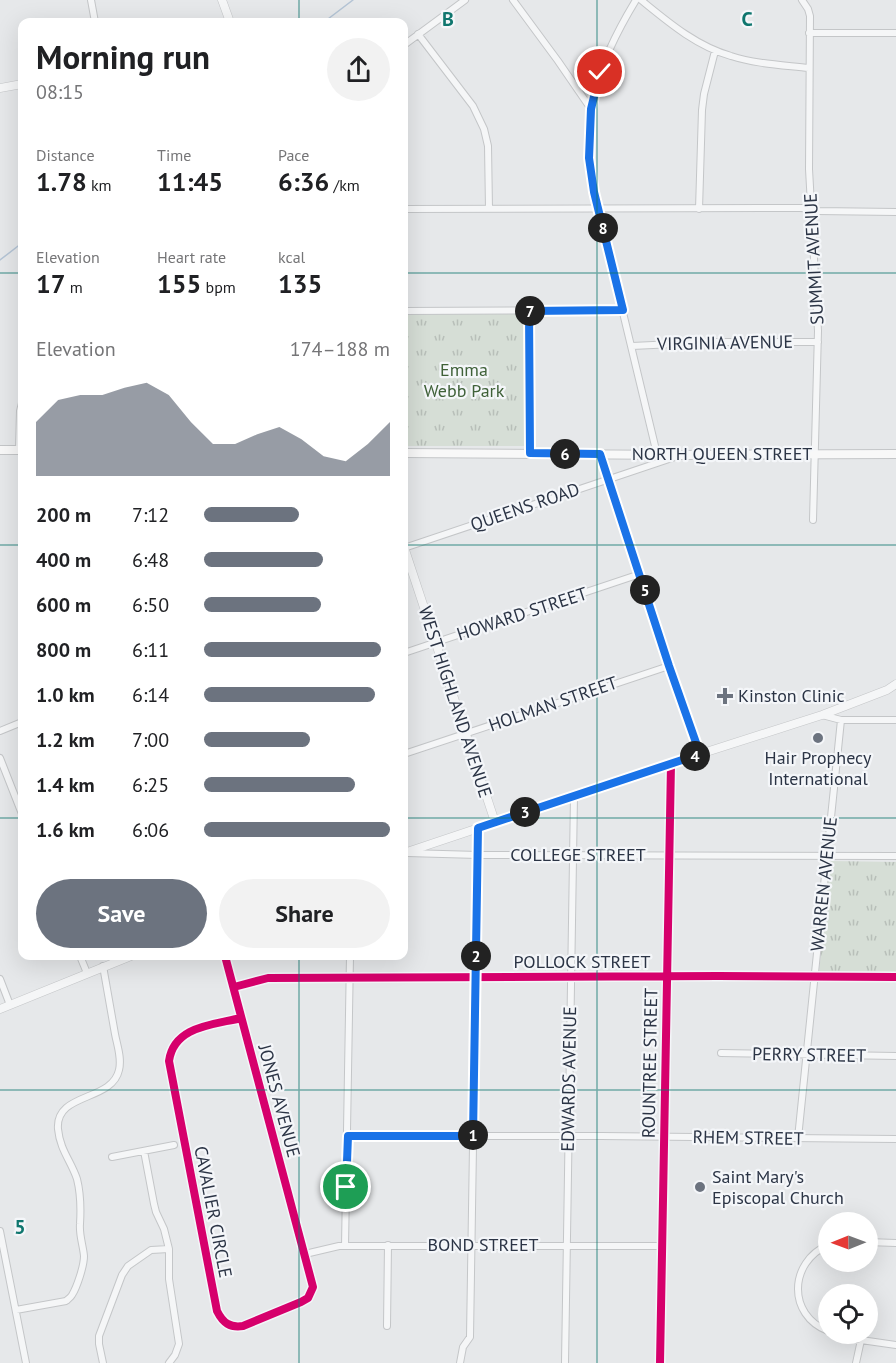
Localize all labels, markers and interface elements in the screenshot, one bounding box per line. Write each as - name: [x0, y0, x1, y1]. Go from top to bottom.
- text: B: [442, 6, 454, 32]
- text: C: [741, 6, 753, 32]
- text: Morning run: [36, 35, 210, 78]
- button: share: [327, 38, 390, 101]
- pin: [574, 46, 625, 97]
- icon: check: [583, 55, 616, 88]
- text: 08:15: [36, 79, 84, 105]
- text: Distance: [36, 145, 95, 165]
- text: Time: [157, 145, 191, 165]
- text: Pace: [278, 145, 309, 165]
- text: 1.78: [36, 165, 87, 198]
- text: 11:45: [157, 165, 223, 198]
- text: 6:36: [278, 165, 329, 198]
- text: km: [87, 175, 112, 195]
- text: /km: [329, 175, 360, 195]
- street label: SUMMIT AVENUE: [799, 193, 828, 325]
- pin: 8: [588, 213, 618, 243]
- text: 8: [598, 218, 608, 238]
- text: Elevation: [36, 247, 100, 267]
- text: Heart rate: [157, 247, 226, 267]
- text: kcal: [278, 247, 305, 267]
- text: 17: [36, 267, 65, 300]
- text: 155: [157, 267, 201, 300]
- text: 135: [278, 267, 322, 300]
- text: m: [65, 277, 83, 297]
- text: bpm: [201, 277, 236, 297]
- pin: 7: [515, 296, 545, 326]
- text: 7: [525, 301, 535, 321]
- street label: VIRGINIA AVENUE: [656, 330, 793, 355]
- text: Elevation: [36, 336, 116, 362]
- text: 174–188 m: [290, 336, 390, 362]
- park label: Emma Webb Park: [424, 358, 505, 402]
- pin: 6: [550, 439, 580, 469]
- street label: NORTH QUEEN STREET: [632, 442, 812, 465]
- text: 6: [560, 444, 570, 464]
- street label: QUEENS ROAD: [467, 477, 582, 536]
- text: 200 m: [36, 502, 91, 528]
- text: 7:12: [132, 502, 169, 528]
- text: 400 m: [36, 547, 91, 573]
- text: 6:48: [132, 547, 169, 573]
- pin: 5: [630, 575, 660, 605]
- text: 5: [640, 580, 650, 600]
- street label: HOWARD STREET: [454, 582, 590, 645]
- text: 600 m: [36, 592, 91, 618]
- text: 6:50: [132, 592, 169, 618]
- street label: WEST HIGHLAND AVENUE: [414, 603, 497, 800]
- text: 800 m: [36, 637, 91, 663]
- text: 6:11: [132, 637, 169, 663]
- street label: HOLMAN STREET: [485, 671, 620, 736]
- text: 1.0 km: [36, 682, 95, 708]
- text: 6:14: [132, 682, 169, 708]
- place label: Kinston Clinic: [738, 684, 845, 707]
- marker: Kinston Clinic: [716, 687, 734, 705]
- text: 1.2 km: [36, 727, 95, 753]
- text: 7:00: [132, 727, 169, 753]
- marker: Hair Prophecy International: [811, 731, 825, 745]
- pin: 4: [680, 741, 710, 771]
- text: 4: [690, 746, 700, 766]
- place label: Hair Prophecy International: [765, 746, 872, 790]
- text: 1.4 km: [36, 772, 95, 798]
- text: 6:25: [132, 772, 169, 798]
- pin: 3: [510, 797, 540, 827]
- text: 3: [520, 802, 530, 822]
- street label: WARREN AVENUE: [805, 815, 842, 952]
- text: 1.6 km: [36, 817, 95, 843]
- text: 6:06: [132, 817, 169, 843]
- street label: COLLEGE STREET: [510, 843, 646, 866]
- button: Save: [36, 879, 207, 948]
- button: Share: [219, 879, 390, 948]
- pin: 2: [461, 941, 491, 971]
- text: 2: [471, 946, 481, 966]
- street label: POLLOCK STREET: [514, 950, 650, 973]
- street label: ROUNTREE STREET: [637, 988, 662, 1138]
- street label: EDWARDS AVENUE: [556, 1006, 581, 1152]
- street label: JONES AVENUE: [253, 1041, 306, 1160]
- street label: PERRY STREET: [752, 1042, 866, 1067]
- pin: 1: [458, 1120, 488, 1150]
- text: 1: [468, 1125, 478, 1145]
- street label: RHEM STREET: [692, 1125, 804, 1150]
- street label: CAVALIER CIRCLE: [189, 1144, 238, 1280]
- pin: [320, 1161, 371, 1212]
- place label: Saint Mary's Episcopal Church: [712, 1165, 844, 1209]
- icon: arrive: [329, 1170, 362, 1203]
- marker: Saint Mary's Episcopal Church: [693, 1180, 707, 1194]
- north arrow: [818, 1212, 878, 1272]
- map controls: [818, 1212, 878, 1344]
- text: 5: [14, 1214, 26, 1240]
- street label: BOND STREET: [427, 1233, 539, 1256]
- button: locate: [818, 1284, 878, 1344]

